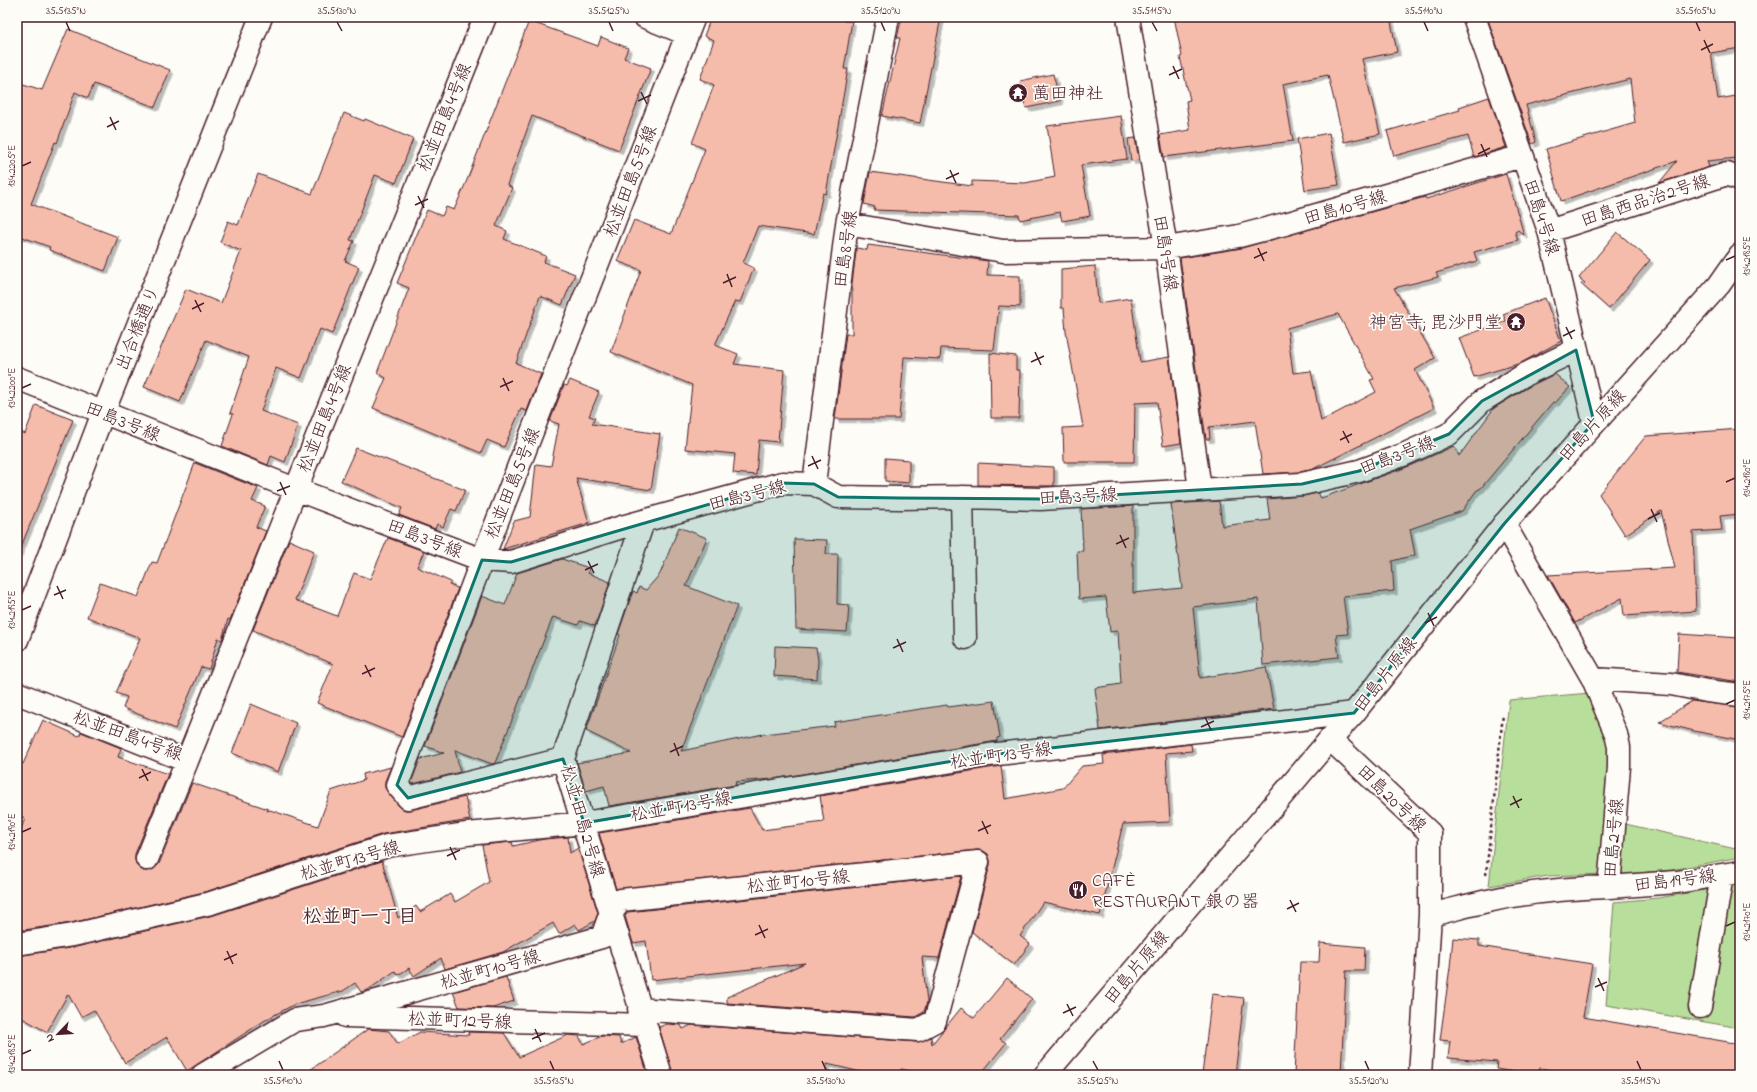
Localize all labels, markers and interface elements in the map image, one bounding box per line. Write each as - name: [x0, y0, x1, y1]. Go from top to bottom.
- text: 35.5135°N: [46, 4, 86, 19]
- text: 35.5130°N: [318, 4, 357, 19]
- text: 35.5125°N: [589, 4, 630, 19]
- text: 35.5120°N: [861, 4, 901, 19]
- text: 35.5115°N: [1132, 4, 1172, 19]
- text: 35.5110°N: [1405, 4, 1443, 19]
- text: 35.5105°N: [1676, 4, 1716, 19]
- street label: 松並田島4号線: [412, 59, 480, 176]
- temple icon: 萬田神社: [1007, 82, 1029, 104]
- place label: 萬田神社: [1032, 82, 1104, 108]
- street label: 松並田島5号線: [599, 122, 665, 242]
- text: 134.2205°E: [5, 145, 20, 187]
- street label: 田島西品治2号線: [1577, 169, 1714, 235]
- street label: 田島4号線: [1515, 176, 1565, 259]
- street label: 田島10号線: [1301, 185, 1390, 233]
- street label: 田島8号線: [829, 208, 865, 290]
- street label: 田島9号線: [1145, 213, 1183, 294]
- text: 134.2185°E: [1740, 236, 1755, 276]
- street label: 出合橋通り: [110, 282, 168, 375]
- place label: 神宮寺; 毘沙門堂: [1369, 311, 1502, 337]
- temple icon: 神宮寺; 毘沙門堂: [1505, 311, 1527, 333]
- street label: 松並田島4号線: [292, 360, 360, 477]
- text: 134.2200°E: [5, 368, 20, 408]
- street label: 田島片原線: [1554, 384, 1633, 468]
- street label: 田島3号線: [81, 396, 164, 450]
- street label: 松並田島5号線: [480, 424, 548, 543]
- street label: 田島3号線: [1356, 430, 1439, 483]
- text: 134.2180°E: [1740, 459, 1755, 497]
- street label: 田島3号線: [706, 475, 789, 519]
- street label: 田島3号線: [1038, 483, 1118, 513]
- street label: 田島3号線: [383, 513, 466, 566]
- text: 134.2195°E: [5, 590, 20, 630]
- street label: 田島片原線: [1349, 632, 1425, 719]
- text: 134.2175°E: [1740, 680, 1755, 720]
- street label: 松並田島4号線: [69, 705, 186, 769]
- street label: 松並町13号線: [948, 737, 1054, 777]
- street label: 田島20号線: [1350, 759, 1432, 840]
- street label: 松並田島2号線: [552, 762, 610, 881]
- street label: 松並町13号線: [628, 786, 734, 830]
- street label: 田島2号線: [1599, 797, 1631, 880]
- text: 134.2190°E: [5, 813, 20, 851]
- street label: 松並町13号線: [297, 835, 404, 889]
- street label: 田島19号線: [1632, 864, 1718, 900]
- street label: 松並町10号線: [745, 865, 851, 901]
- place label: CAFÈ RESTAURANT 銀の器: [1092, 869, 1259, 916]
- restaurant icon: CAFÈ RESTAURANT 銀の器: [1067, 879, 1089, 901]
- text: 134.2170°E: [1740, 903, 1755, 941]
- district label: 松並町一丁目: [303, 904, 417, 931]
- street label: 田島片原線: [1099, 925, 1176, 1011]
- street label: 松並町10号線: [437, 944, 544, 998]
- street label: 松並町12号線: [407, 1007, 513, 1037]
- north arrow: [38, 1014, 78, 1054]
- text: N: [41, 1031, 59, 1045]
- text: 134.2185°E: [5, 1034, 20, 1074]
- text: 35.5140°N: [264, 1074, 303, 1089]
- text: 35.5135°N: [534, 1074, 574, 1089]
- text: 35.5130°N: [807, 1074, 846, 1089]
- text: 35.5125°N: [1078, 1074, 1119, 1089]
- text: 35.5120°N: [1349, 1074, 1389, 1089]
- text: 35.5115°N: [1621, 1074, 1661, 1089]

